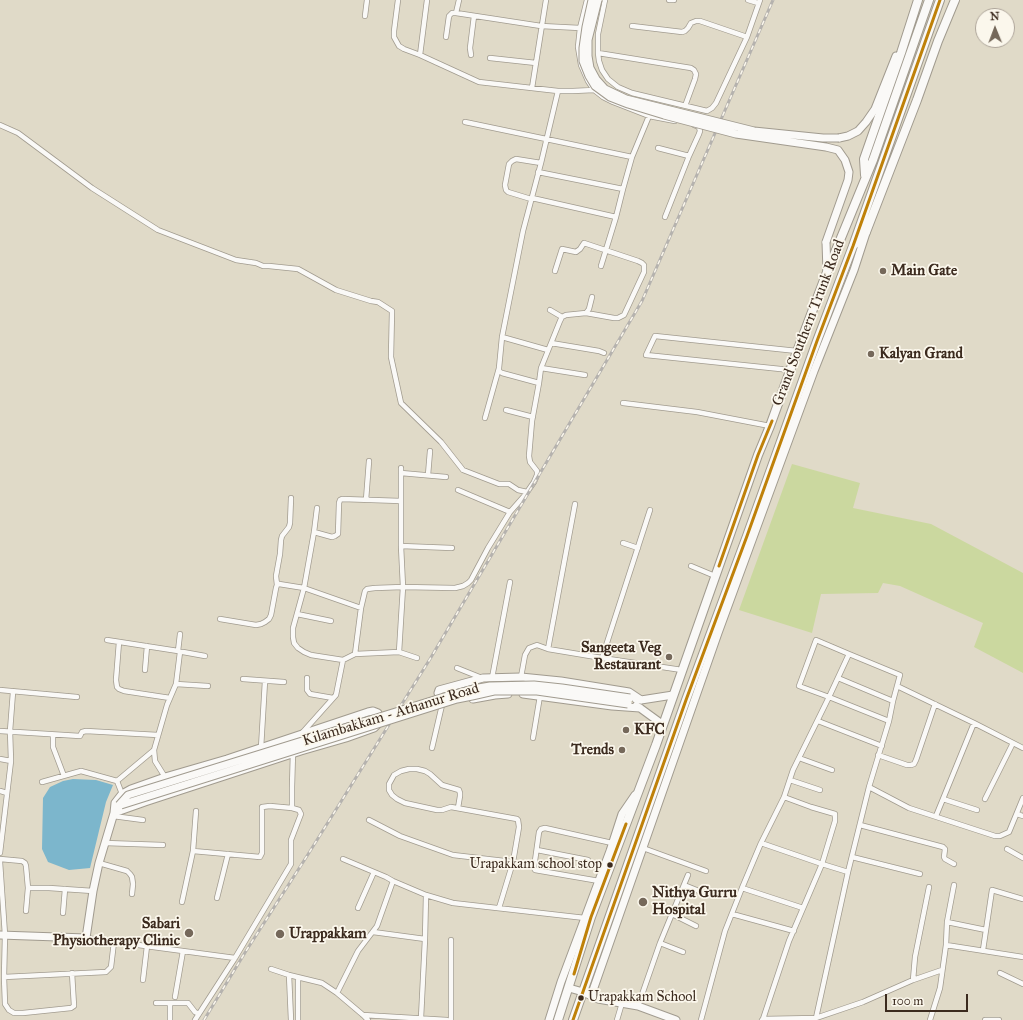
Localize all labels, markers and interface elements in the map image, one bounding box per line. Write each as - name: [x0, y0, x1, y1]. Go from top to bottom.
- north arrow: [975, 8, 1015, 48]
- text: N: [990, 10, 1000, 23]
- street label: Grand Southern Trunk Road: [769, 237, 849, 409]
- place label: Main Gate: [891, 262, 957, 280]
- marker: Main Gate: [878, 266, 888, 276]
- place label: Kalyan Grand: [879, 345, 963, 363]
- marker: Kalyan Grand: [866, 349, 876, 359]
- place label: Sangeeta Veg Restaurant: [581, 639, 661, 674]
- marker: Sangeeta Veg Restaurant: [664, 652, 674, 662]
- street label: Kilambakkam - Athanur Road: [301, 680, 481, 750]
- place label: KFC: [634, 721, 665, 739]
- marker: KFC: [621, 725, 631, 735]
- place label: Trends: [571, 741, 614, 759]
- marker: Trends: [617, 745, 627, 755]
- place label: Urapakkam school stop: [469, 857, 602, 873]
- marker: Urapakkam school stop: [605, 860, 615, 870]
- place label: Nithya Gurru Hospital: [652, 884, 737, 919]
- marker: Nithya Gurru Hospital: [637, 896, 649, 908]
- place label: Sabari Physiotherapy Clinic: [53, 915, 180, 950]
- place label: Urappakkam: [289, 925, 367, 943]
- marker: Sabari Physiotherapy Clinic: [183, 927, 195, 939]
- marker: Urappakkam: [274, 928, 286, 940]
- scale bar: [887, 986, 970, 1012]
- place label: Urapakkam School: [588, 990, 696, 1006]
- marker: Urapakkam School: [576, 993, 586, 1003]
- text: 100 m: [892, 994, 923, 1008]

